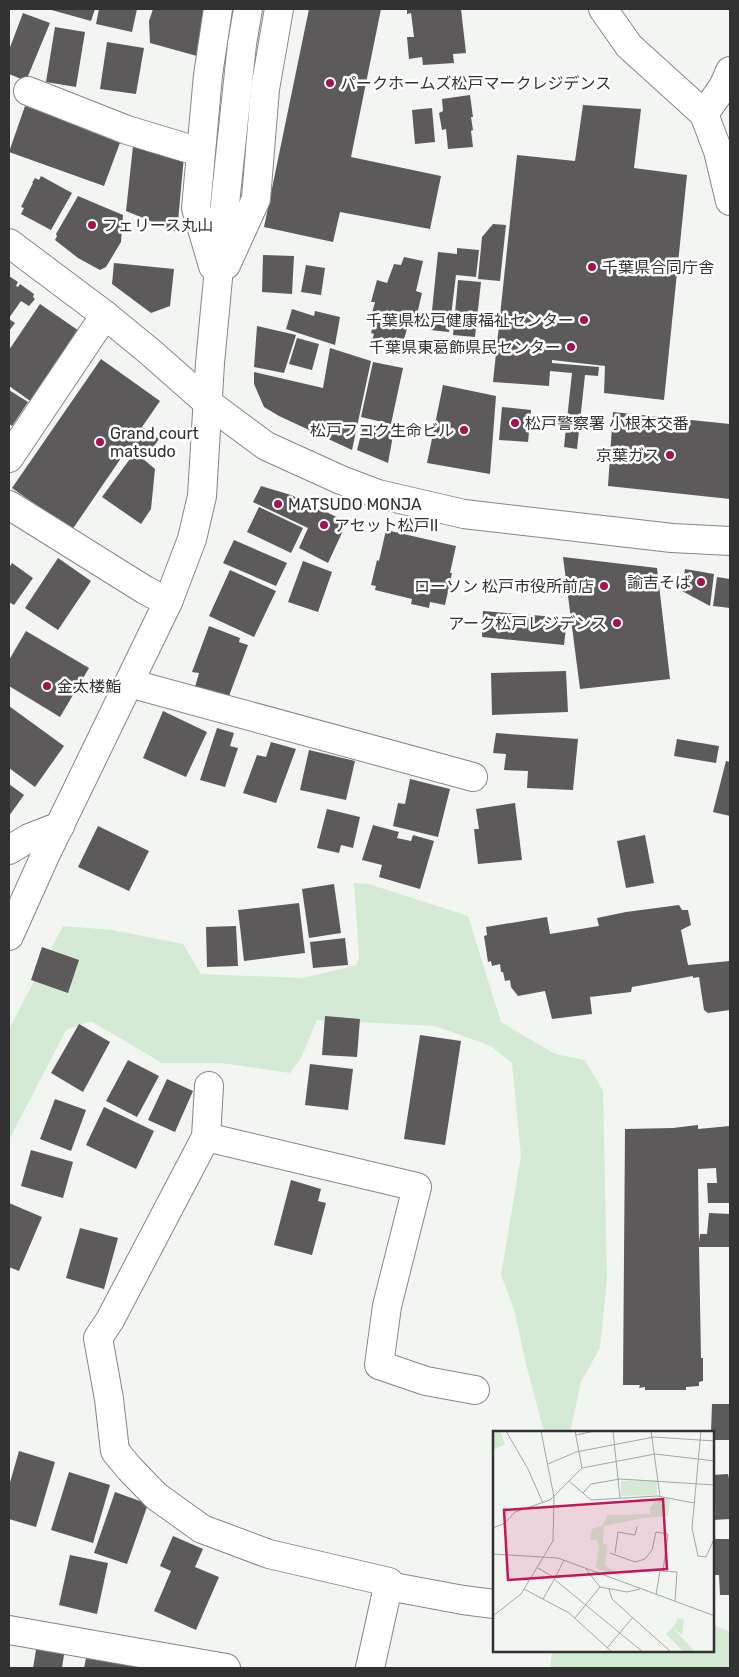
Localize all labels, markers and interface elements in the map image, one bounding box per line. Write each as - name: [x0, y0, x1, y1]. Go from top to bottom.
- place label: パークホームズ松戸マークレジデンス: [340, 74, 611, 93]
- marker: パークホームズ松戸マークレジデンス: [324, 77, 336, 89]
- place label: フェリース丸山: [102, 216, 213, 235]
- marker: フェリース丸山: [86, 219, 98, 231]
- place label: 千葉県合同庁舎: [602, 258, 714, 277]
- marker: 千葉県合同庁舎: [586, 261, 598, 273]
- place label: 千葉県松戸健康福祉センター: [366, 311, 574, 330]
- marker: 千葉県松戸健康福祉センター: [578, 314, 590, 326]
- place label: 千葉県東葛飾県民センター: [369, 338, 561, 357]
- marker: 千葉県東葛飾県民センター: [565, 341, 577, 353]
- place label: 松戸警察署 小根本交番: [525, 414, 689, 433]
- marker: 松戸警察署 小根本交番: [509, 417, 521, 429]
- place label: 松戸フコク生命ビル: [310, 421, 454, 440]
- place label: Grand court matsudo: [110, 424, 199, 461]
- marker: 松戸フコク生命ビル: [458, 424, 470, 436]
- marker: Grand court matsudo: [94, 436, 106, 448]
- place label: 京葉ガス: [596, 446, 660, 465]
- marker: 京葉ガス: [664, 449, 676, 461]
- place label: MATSUDO MONJA: [288, 495, 422, 514]
- marker: MATSUDO MONJA: [272, 498, 284, 510]
- place label: アセット松戸II: [334, 516, 438, 535]
- marker: アセット松戸II: [318, 519, 330, 531]
- place label: 諭吉そば: [627, 573, 691, 592]
- marker: 諭吉そば: [695, 576, 707, 588]
- place label: ローソン 松戸市役所前店: [414, 577, 594, 596]
- marker: ローソン 松戸市役所前店: [598, 580, 610, 592]
- place label: アーク松戸レジデンス: [448, 614, 607, 633]
- marker: アーク松戸レジデンス: [611, 617, 623, 629]
- place label: 金太楼鮨: [57, 677, 121, 696]
- marker: 金太楼鮨: [41, 680, 53, 692]
- inset map: [493, 1431, 714, 1652]

